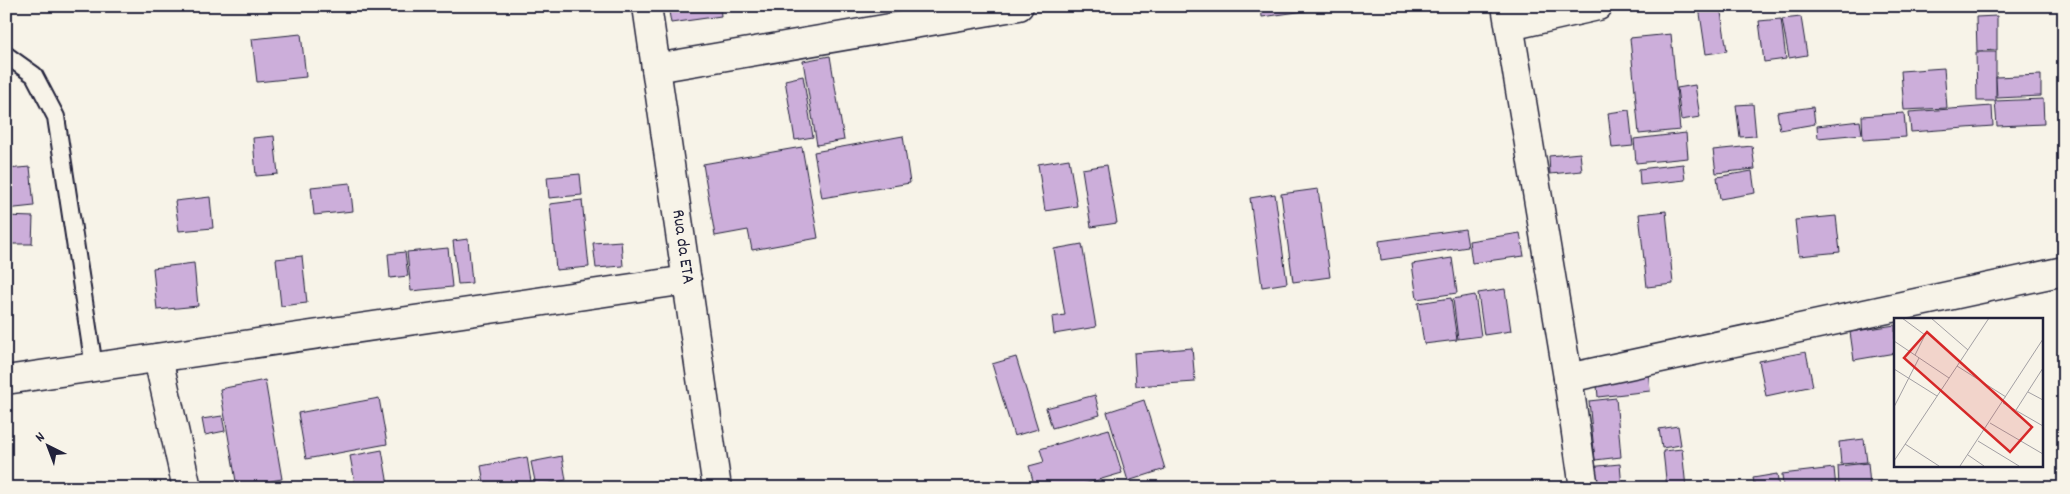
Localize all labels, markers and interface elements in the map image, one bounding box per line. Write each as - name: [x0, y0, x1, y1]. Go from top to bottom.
- street label: Rua da ETA: [664, 208, 700, 286]
- inset map: [1894, 318, 2042, 466]
- north arrow: [22, 422, 72, 472]
- text: N: [31, 428, 50, 448]

